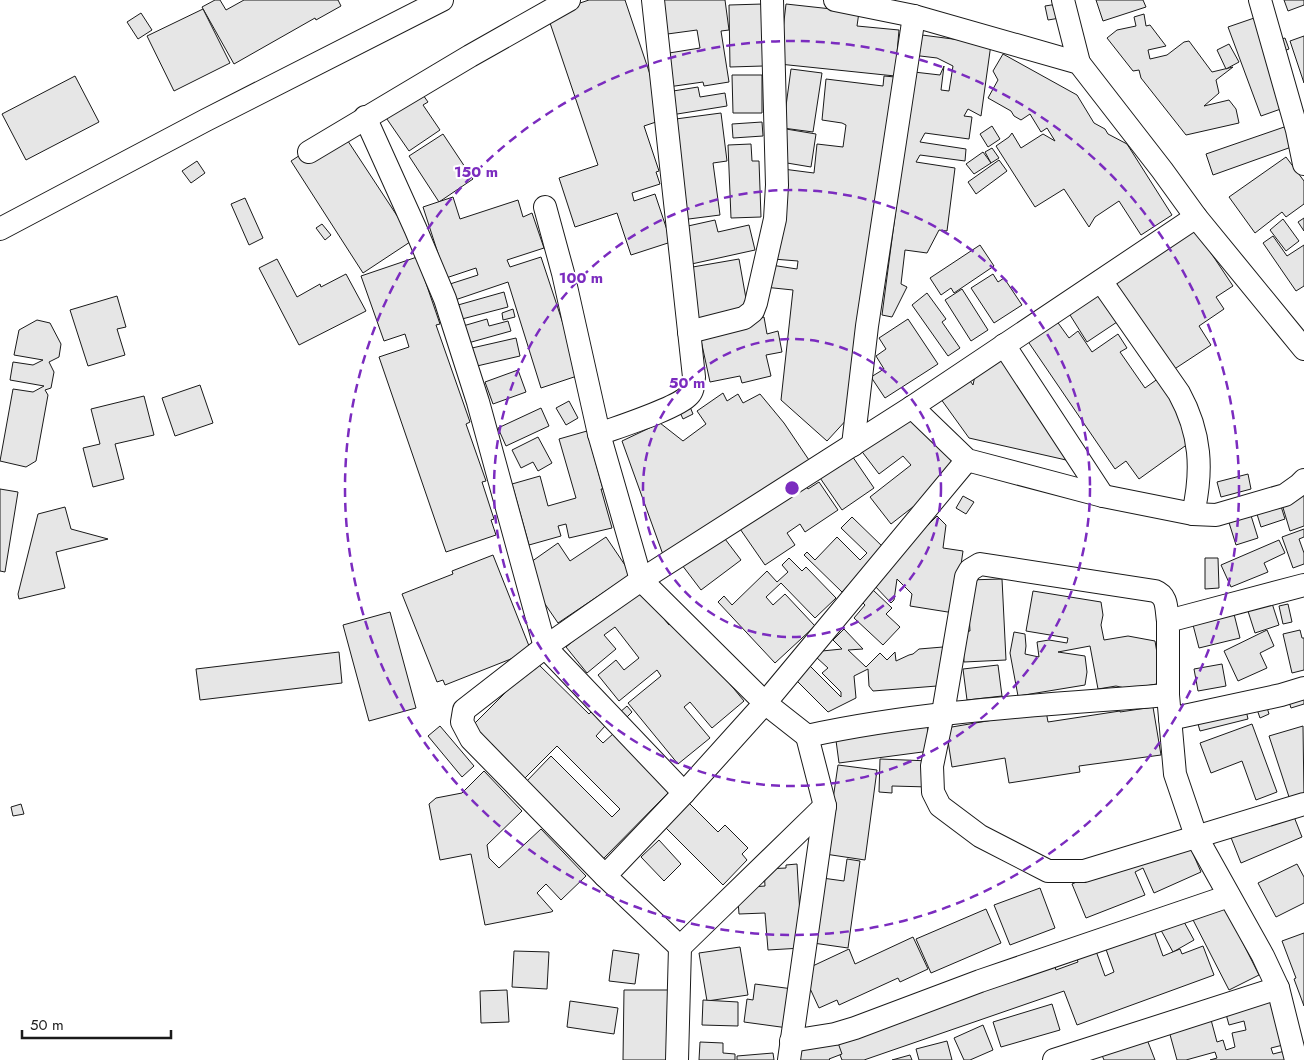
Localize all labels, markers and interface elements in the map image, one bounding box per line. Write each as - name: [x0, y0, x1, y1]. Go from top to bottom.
- text: 150 m: [454, 161, 498, 183]
- text: 100 m: [559, 267, 603, 289]
- text: 50 m: [669, 372, 705, 394]
- centre of rings: [783, 479, 801, 497]
- scale bar: [22, 1008, 171, 1040]
- text: 50 m: [30, 1014, 64, 1036]

